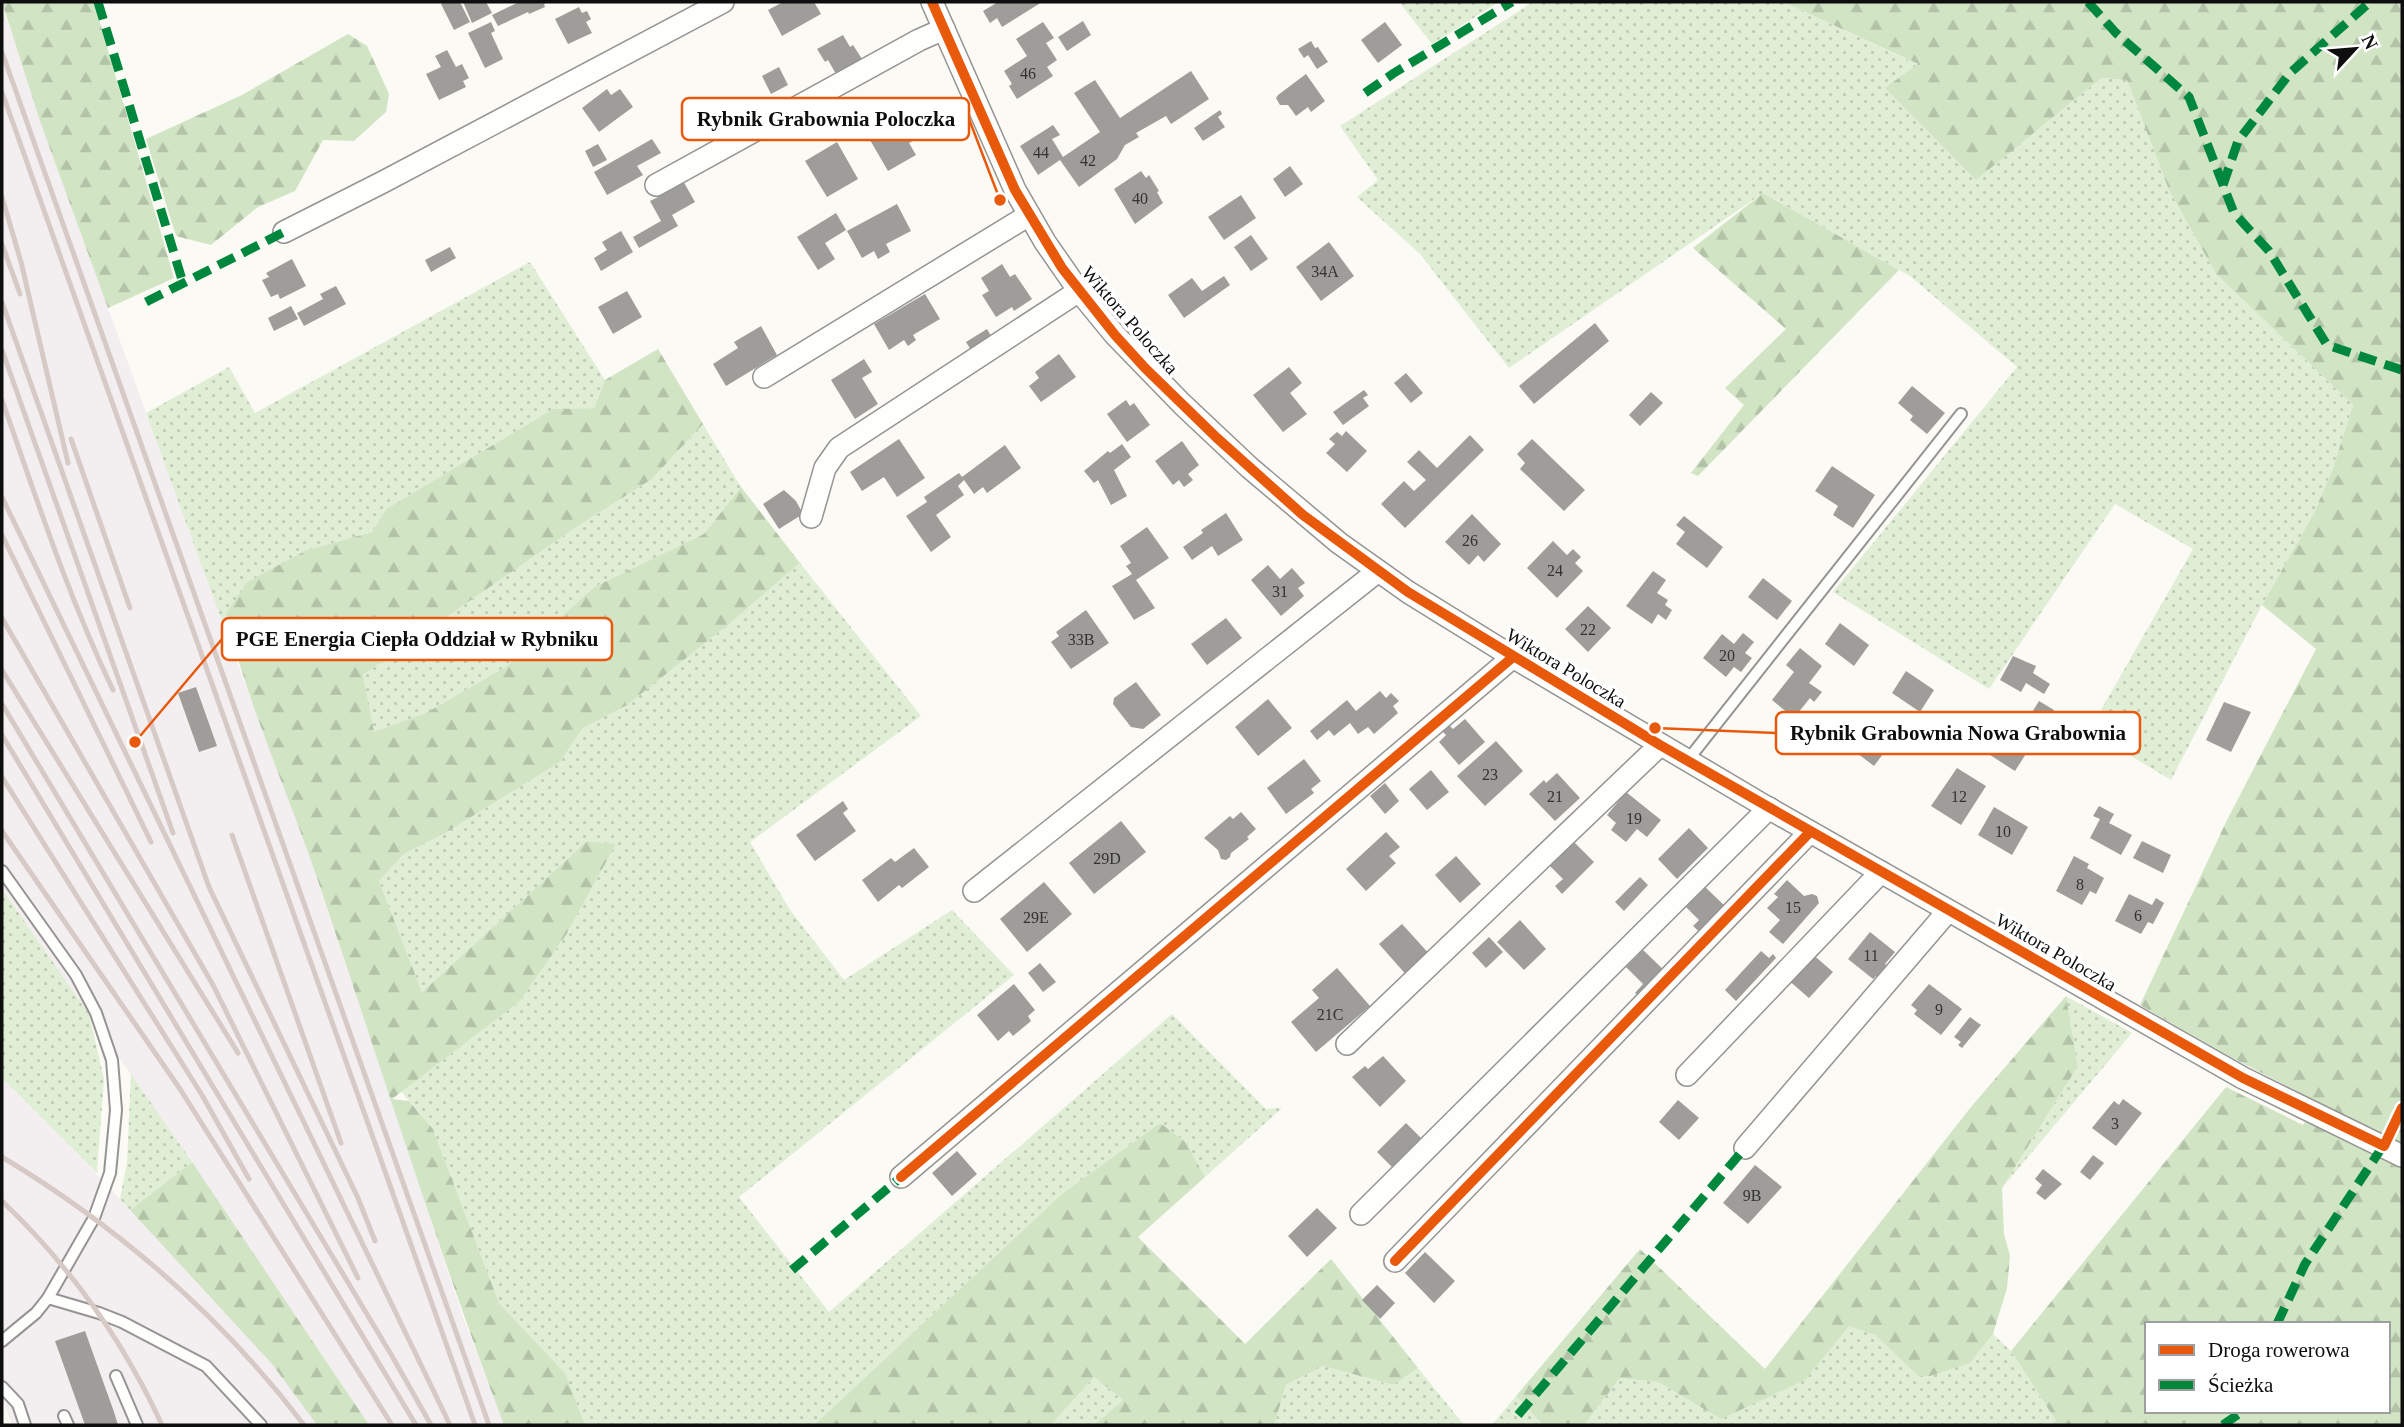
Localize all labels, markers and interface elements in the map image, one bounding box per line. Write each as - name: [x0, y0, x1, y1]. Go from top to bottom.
- north arrow: [2320, 14, 2390, 84]
- text: N: [2357, 31, 2382, 53]
- house number: 46: [1020, 65, 1036, 82]
- callout: Rybnik Grabownia Poloczka: [682, 98, 969, 140]
- text: Rybnik Grabownia Poloczka: [697, 107, 956, 131]
- house number: 44: [1033, 144, 1049, 161]
- house number: 42: [1080, 152, 1096, 169]
- house number: 40: [1132, 190, 1148, 207]
- street label: Wiktora Poloczka: [1077, 262, 1183, 379]
- house number: 34A: [1311, 263, 1339, 280]
- house number: 26: [1462, 532, 1478, 549]
- house number: 24: [1547, 562, 1563, 579]
- house number: 31: [1272, 583, 1288, 600]
- callout: PGE Energia Ciepła Oddział w Rybniku: [222, 618, 612, 660]
- house number: 22: [1580, 621, 1596, 638]
- street label: Wiktora Poloczka: [1502, 624, 1630, 712]
- text: PGE Energia Ciepła Oddział w Rybniku: [236, 627, 599, 651]
- house number: 33B: [1068, 631, 1094, 648]
- house number: 20: [1719, 647, 1735, 664]
- callout: Rybnik Grabownia Nowa Grabownia: [1776, 712, 2140, 754]
- text: Rybnik Grabownia Nowa Grabownia: [1790, 721, 2126, 745]
- house number: 23: [1482, 766, 1498, 783]
- house number: 21: [1547, 788, 1563, 805]
- house number: 12: [1951, 788, 1967, 805]
- house number: 19: [1626, 810, 1642, 827]
- house number: 10: [1995, 823, 2011, 840]
- house number: 29D: [1093, 850, 1121, 867]
- house number: 8: [2076, 876, 2084, 893]
- house number: 15: [1785, 899, 1801, 916]
- house number: 6: [2134, 907, 2142, 924]
- house number: 29E: [1023, 909, 1049, 926]
- street label: Wiktora Poloczka: [1992, 909, 2121, 995]
- house number: 11: [1863, 947, 1879, 964]
- house number: 9: [1935, 1001, 1943, 1018]
- house number: 21C: [1317, 1006, 1343, 1023]
- house number: 3: [2111, 1115, 2119, 1132]
- house number: 9B: [1743, 1187, 1761, 1204]
- legend: [2145, 1322, 2390, 1413]
- text: Droga rowerowa: [2208, 1338, 2350, 1362]
- text: Ścieżka: [2208, 1373, 2274, 1397]

